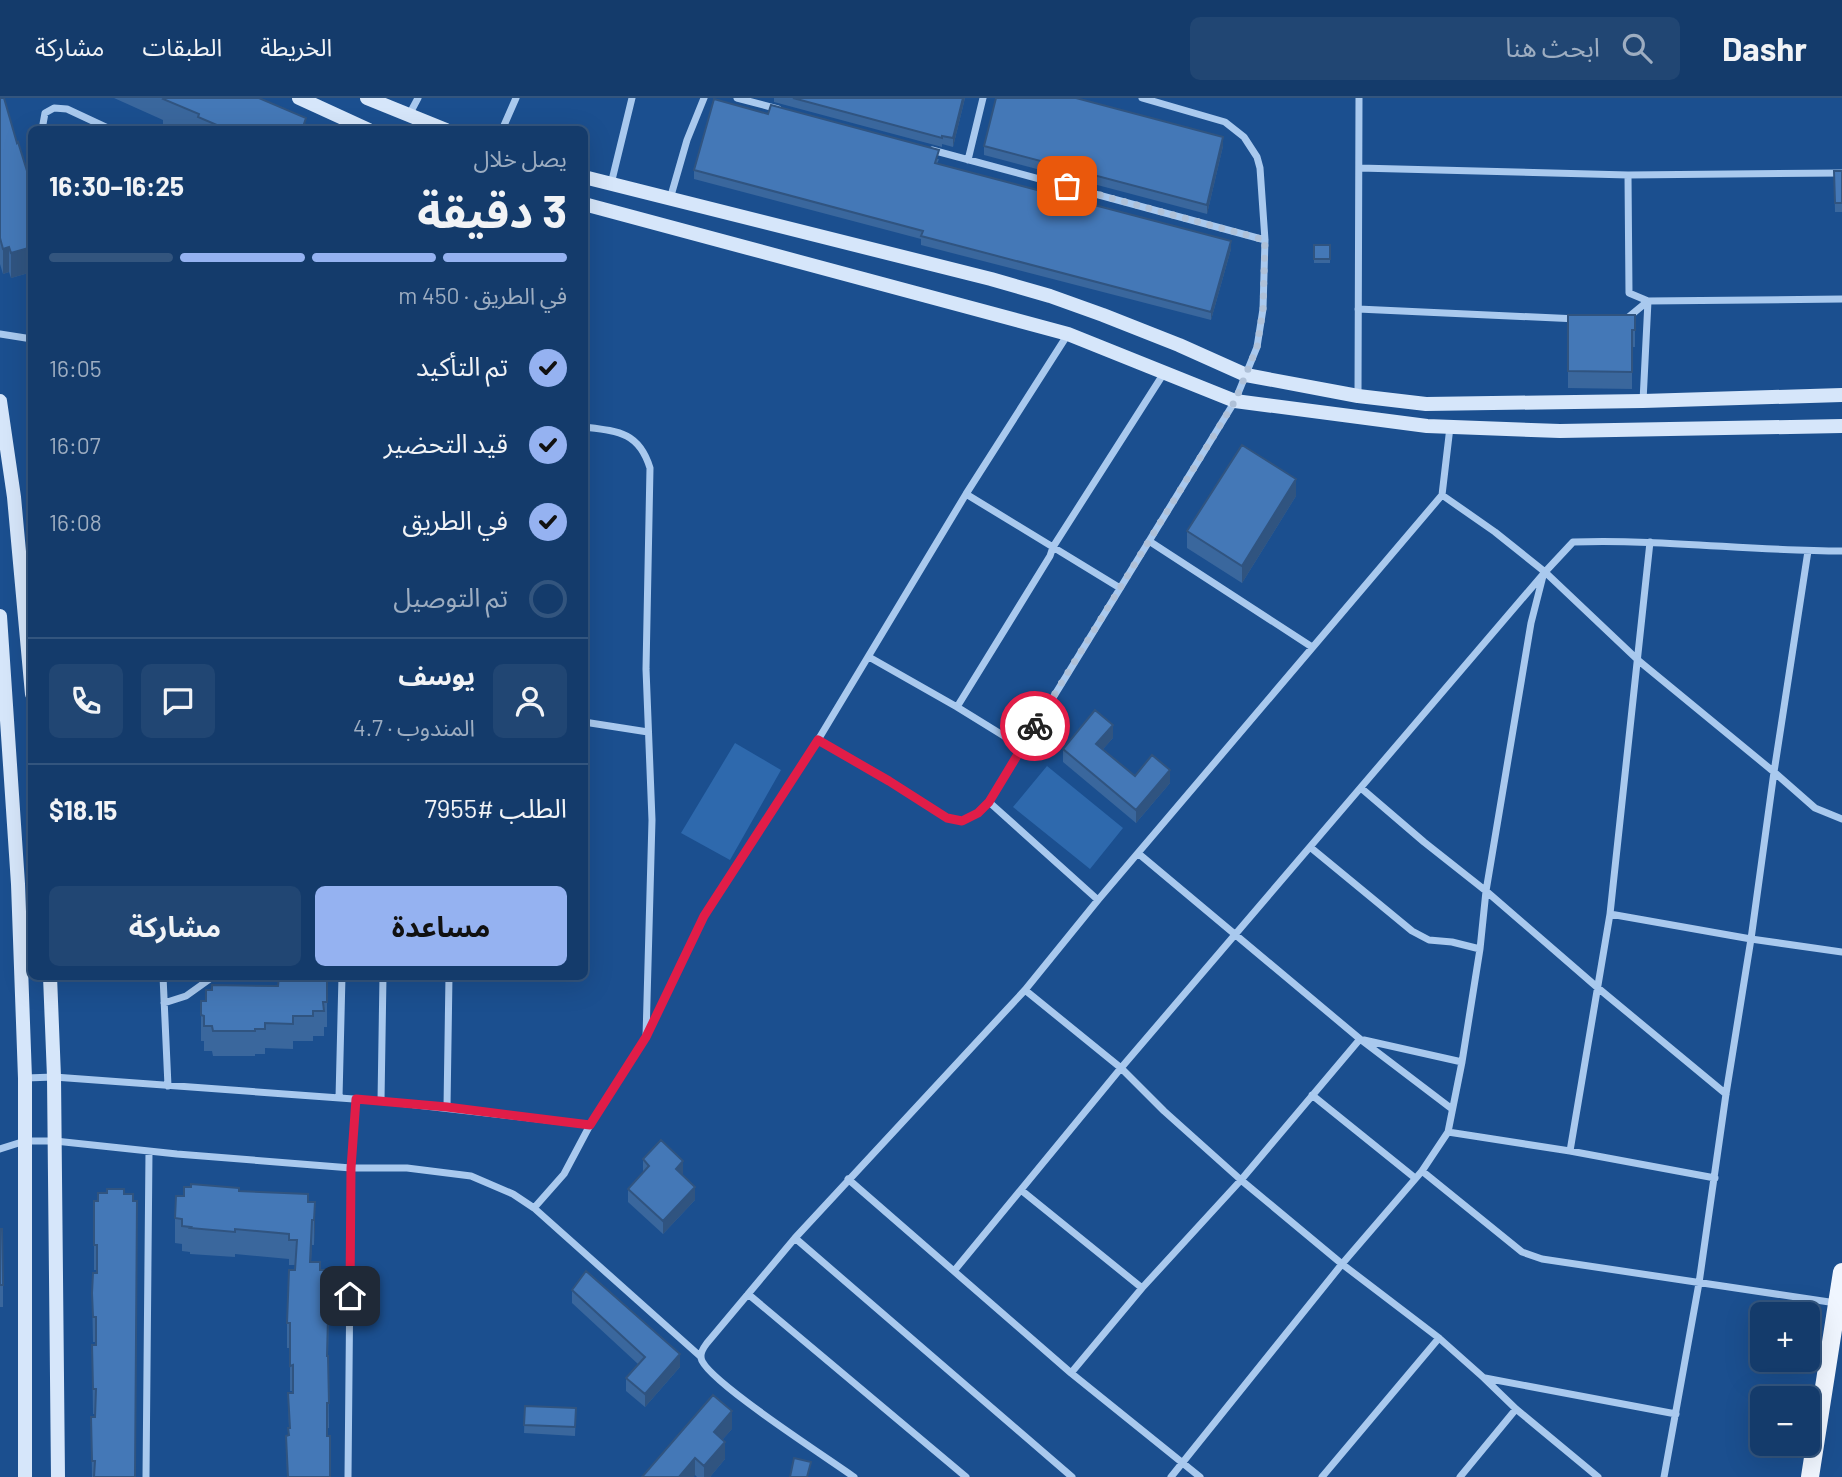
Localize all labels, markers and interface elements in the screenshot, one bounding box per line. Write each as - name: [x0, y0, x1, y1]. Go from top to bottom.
- search box: [1190, 17, 1680, 80]
- text: Dashr: [1722, 28, 1807, 68]
- icon: search: [1618, 29, 1656, 67]
- text: ابحث هنا: [1505, 31, 1600, 62]
- text: مشاركة: [35, 32, 104, 61]
- text: الطبقات: [142, 32, 222, 61]
- text: الخريطة: [260, 32, 332, 61]
- text: يصل خلال: [474, 144, 567, 172]
- pin: [1037, 156, 1097, 216]
- icon: bag: [1048, 167, 1086, 205]
- text: 16:25–16:30: [49, 170, 184, 201]
- text: 3 دقيقة: [417, 182, 567, 237]
- text: في الطريق · 450 m: [398, 281, 567, 309]
- icon: check: [529, 349, 567, 387]
- text: تم التأكيد: [416, 350, 508, 381]
- text: 16:05: [49, 354, 102, 382]
- icon: check: [529, 426, 567, 464]
- text: قيد التحضير: [384, 427, 508, 458]
- text: 16:07: [49, 431, 101, 459]
- icon: check: [529, 503, 567, 541]
- text: في الطريق: [402, 504, 508, 535]
- text: 16:08: [49, 508, 102, 536]
- text: تم التوصيل: [393, 581, 508, 612]
- text: يوسف: [398, 659, 475, 690]
- button: phone: [49, 664, 123, 738]
- button: chat: [141, 664, 215, 738]
- button: person: [493, 664, 567, 738]
- courier: [1000, 691, 1070, 761]
- icon: bike: [1016, 707, 1054, 745]
- text: المندوب · 4.7: [353, 713, 475, 741]
- text: الطلب #7955: [424, 792, 567, 823]
- text: $18.15: [49, 794, 117, 825]
- button: مشاركة: [49, 886, 301, 966]
- button: مساعدة: [315, 886, 567, 966]
- pin: [320, 1266, 380, 1326]
- icon: home: [331, 1277, 369, 1315]
- map controls: [1750, 1302, 1820, 1456]
- button: +: [1750, 1302, 1820, 1372]
- button: −: [1750, 1386, 1820, 1456]

